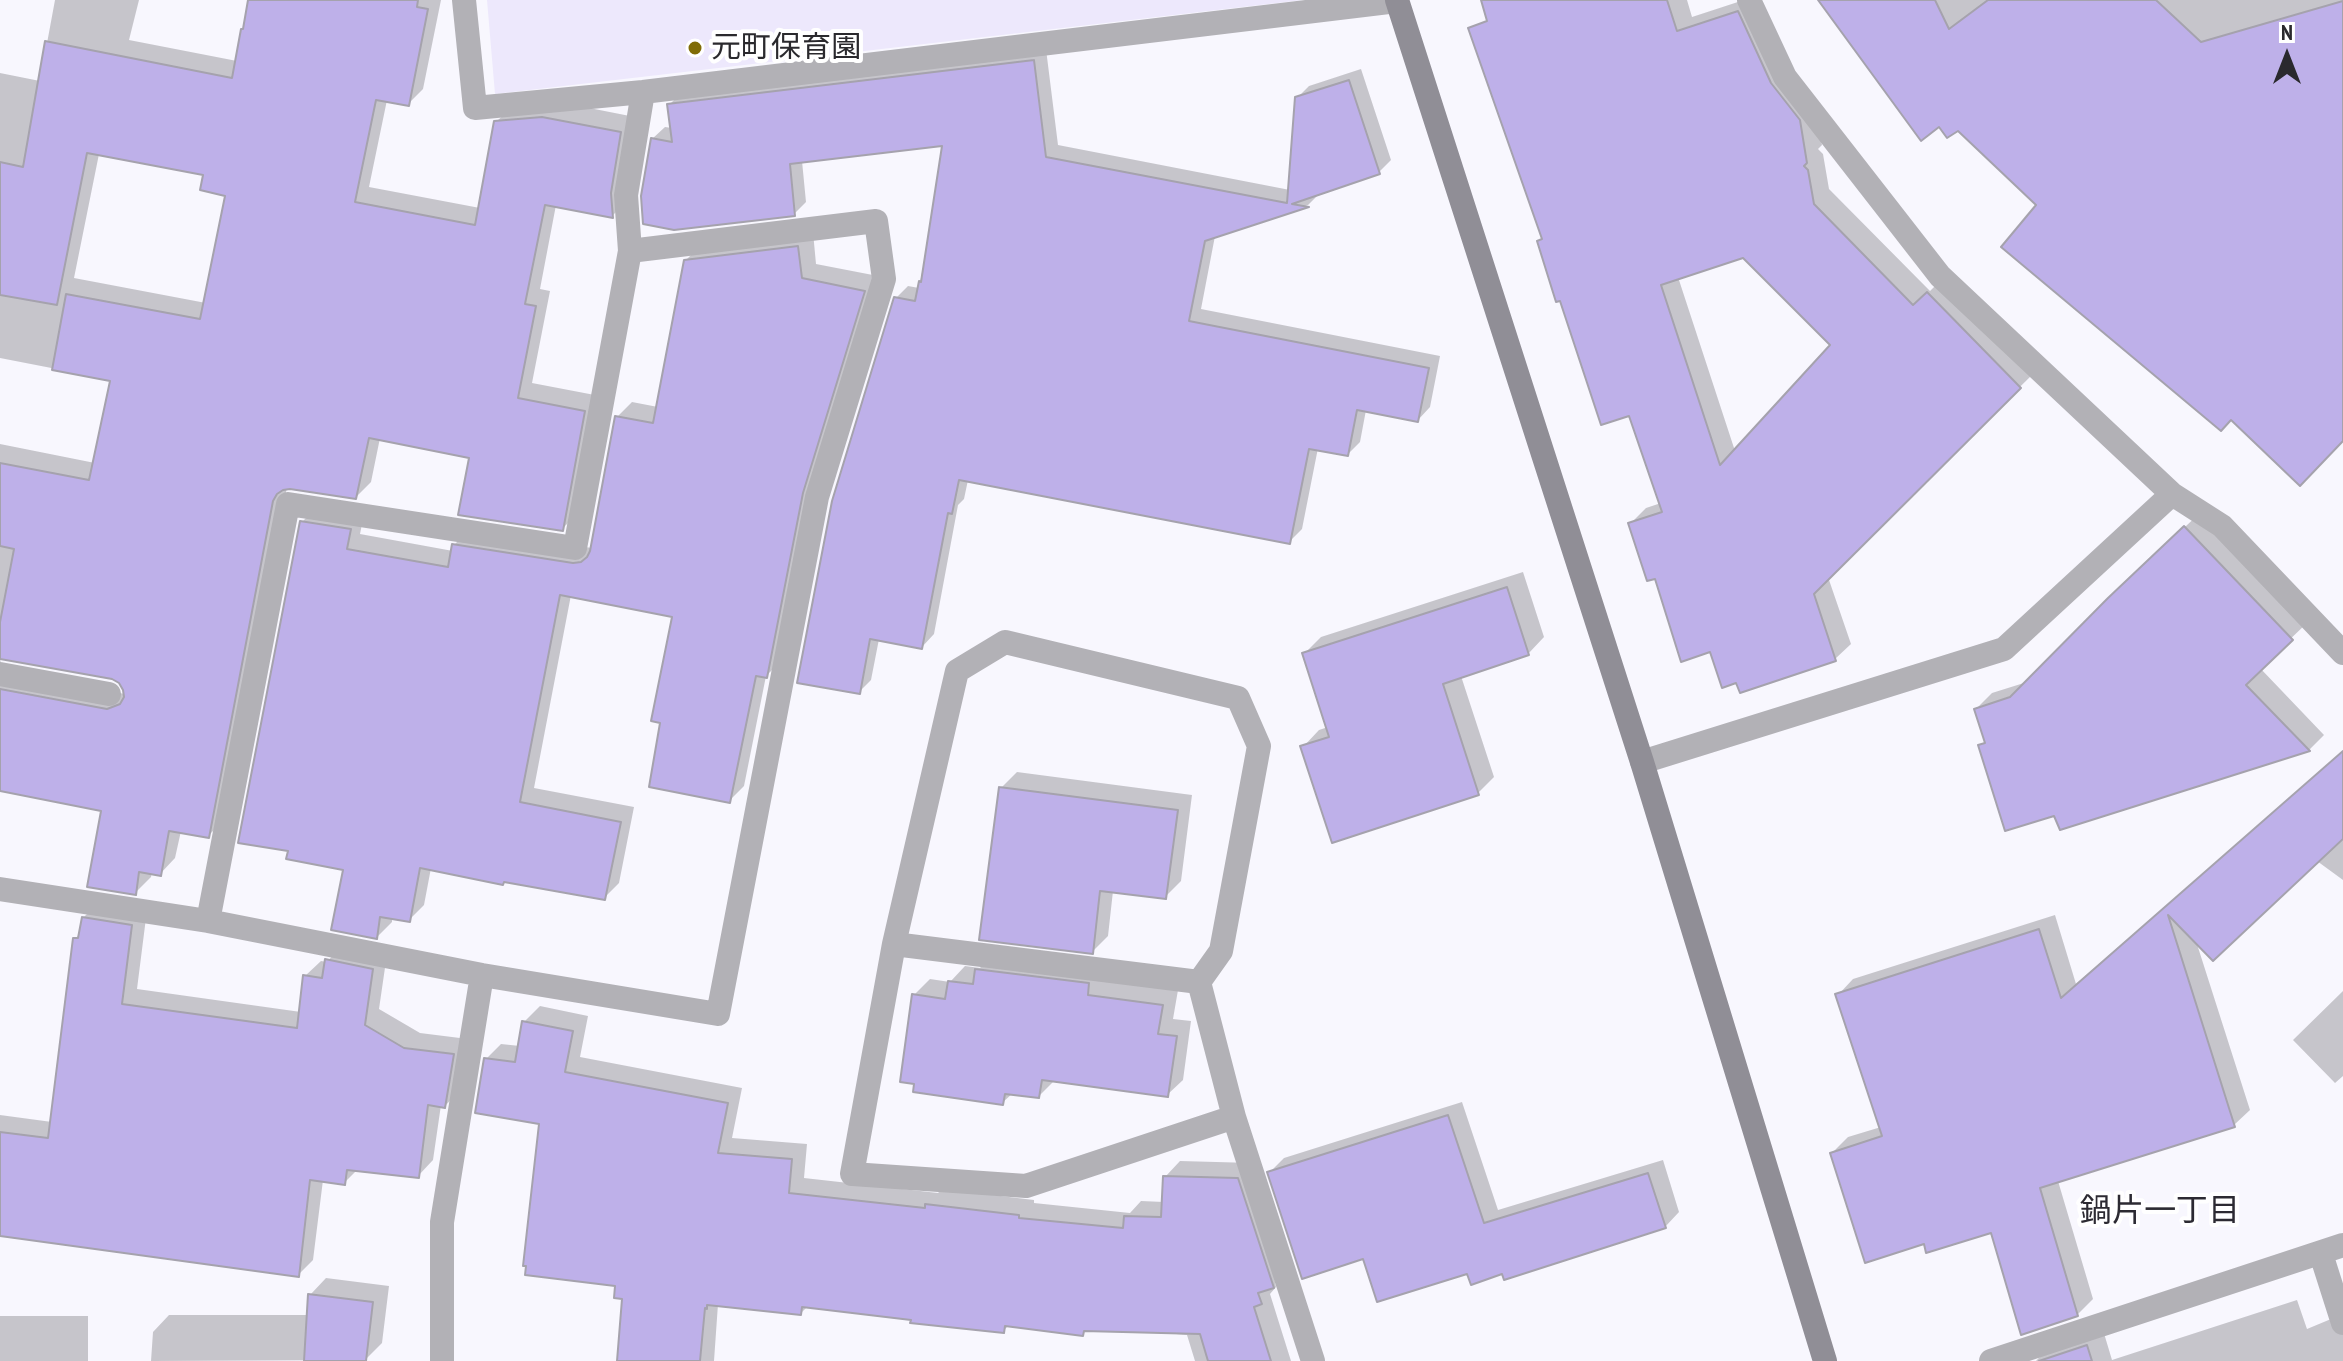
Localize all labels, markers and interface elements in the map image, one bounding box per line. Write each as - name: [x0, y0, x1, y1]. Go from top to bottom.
- north arrow: [2247, 16, 2327, 96]
- text: N: [2281, 18, 2293, 46]
- place label: 元町保育園: [711, 30, 861, 66]
- marker: 元町保育園: [686, 39, 704, 57]
- district label: 鍋片一丁目: [2080, 1193, 2240, 1231]

